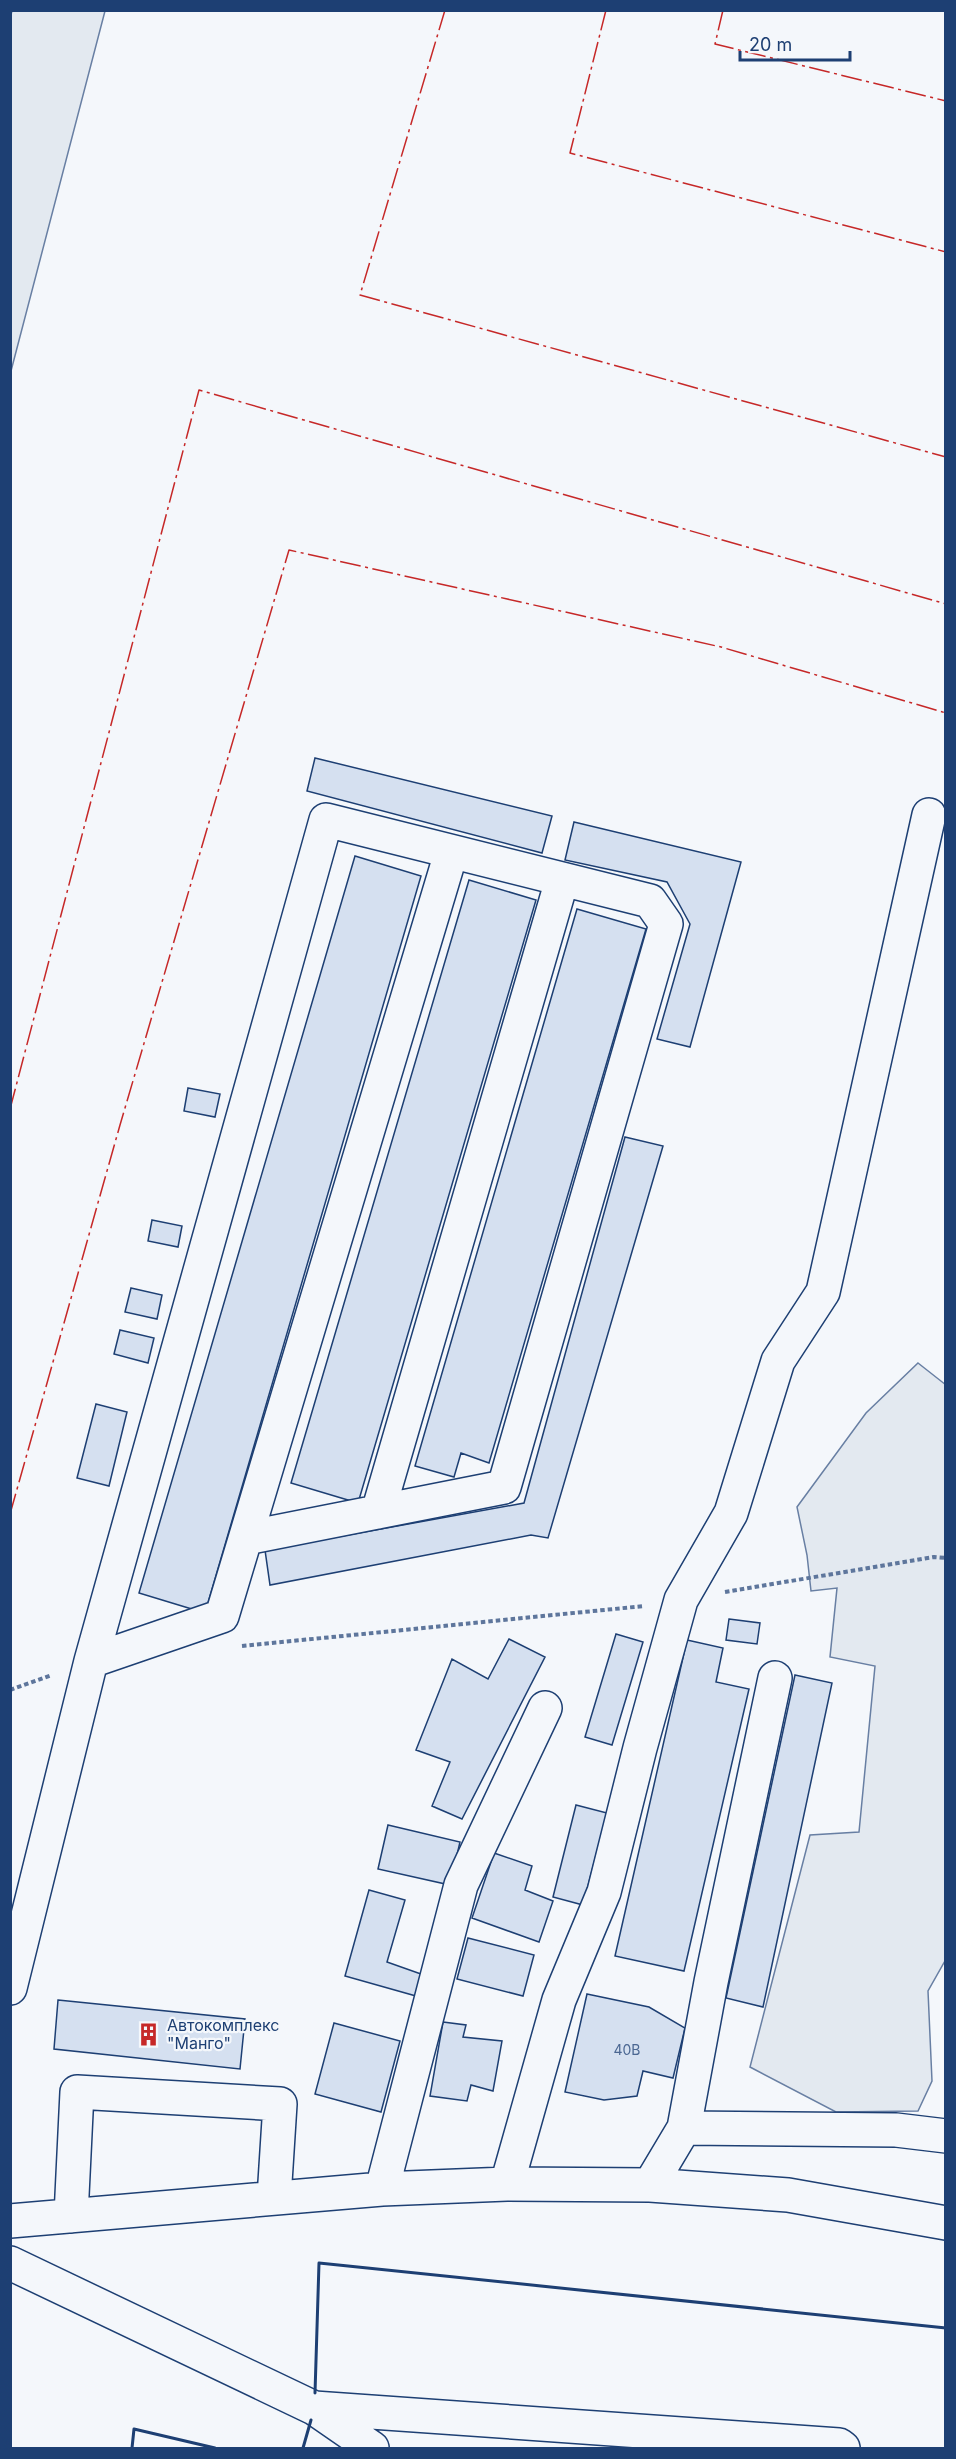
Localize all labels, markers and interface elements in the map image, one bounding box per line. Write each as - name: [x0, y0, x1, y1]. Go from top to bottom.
- scale bar: [740, 24, 850, 62]
- text: 20 m: [749, 34, 792, 55]
- place label: Автокомплекс "Манго": [167, 2015, 279, 2053]
- building icon: Автокомплекс "Манго": [136, 2021, 162, 2047]
- house number: 40В: [613, 2041, 641, 2058]

